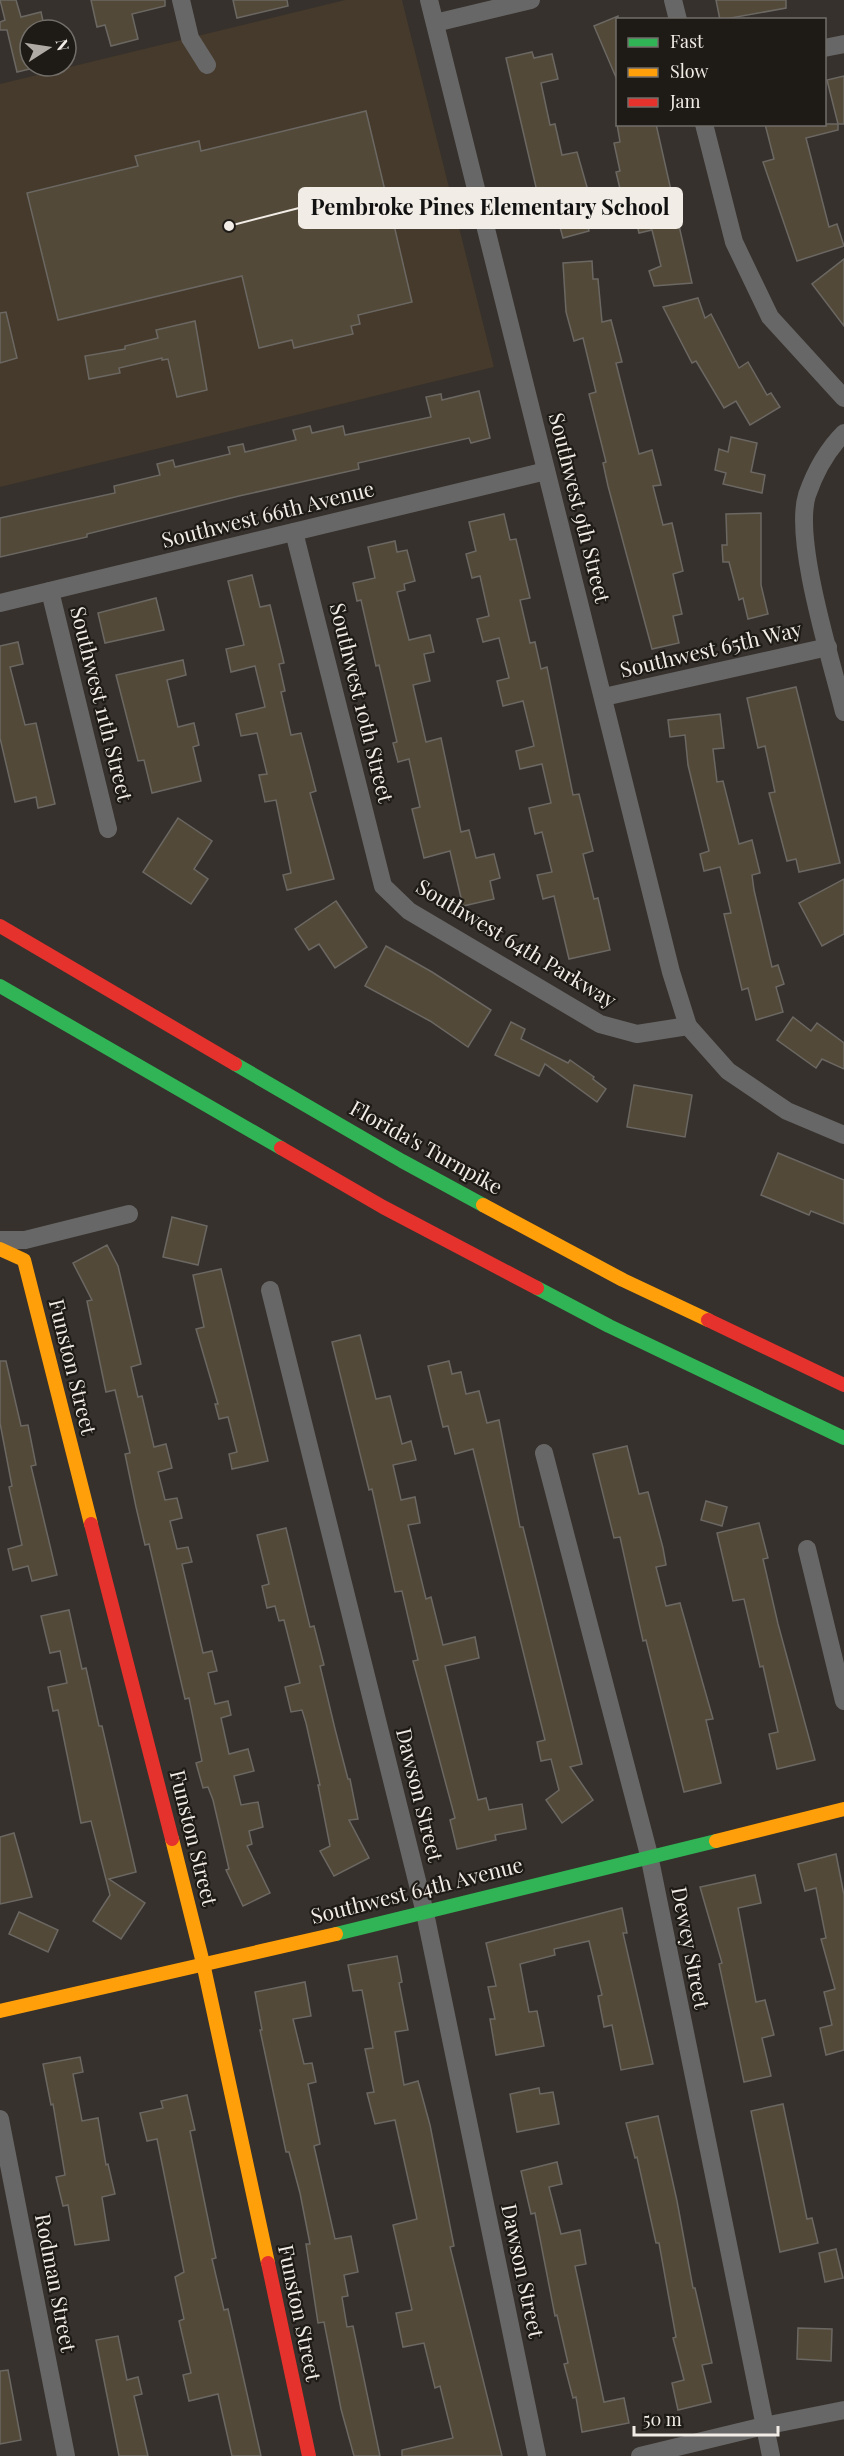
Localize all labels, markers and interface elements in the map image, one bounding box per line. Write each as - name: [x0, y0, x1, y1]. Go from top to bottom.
- north arrow: [18, 18, 78, 78]
- legend: [616, 18, 826, 126]
- text: Fast: [670, 29, 704, 53]
- text: N: [52, 37, 75, 53]
- text: Slow: [670, 59, 708, 83]
- text: Jam: [669, 89, 700, 113]
- callout: Pembroke Pines Elementary School: [299, 188, 682, 228]
- text: Pembroke Pines Elementary School: [310, 191, 670, 221]
- street label: Southwest 9th Street: [544, 410, 618, 606]
- street label: Southwest 66th Avenue: [158, 473, 377, 553]
- street label: Southwest 10th Street: [325, 600, 401, 806]
- street label: Southwest 11th Street: [65, 603, 141, 804]
- street label: Southwest 65th Way: [617, 613, 805, 683]
- street label: Southwest 64th Parkway: [412, 871, 623, 1014]
- street label: Florida's Turnpike: [346, 1093, 508, 1200]
- street label: Funston Street: [44, 1296, 104, 1438]
- street label: Dawson Street: [391, 1725, 451, 1865]
- street label: Funston Street: [165, 1767, 225, 1909]
- street label: Southwest 64th Avenue: [307, 1849, 526, 1929]
- street label: Dewey Street: [666, 1884, 718, 2012]
- street label: Dawson Street: [496, 2201, 552, 2341]
- street label: Rodman Street: [30, 2211, 84, 2355]
- street label: Funston Street: [273, 2242, 329, 2384]
- scale bar: [634, 2399, 778, 2437]
- text: 50 m: [643, 2407, 682, 2431]

